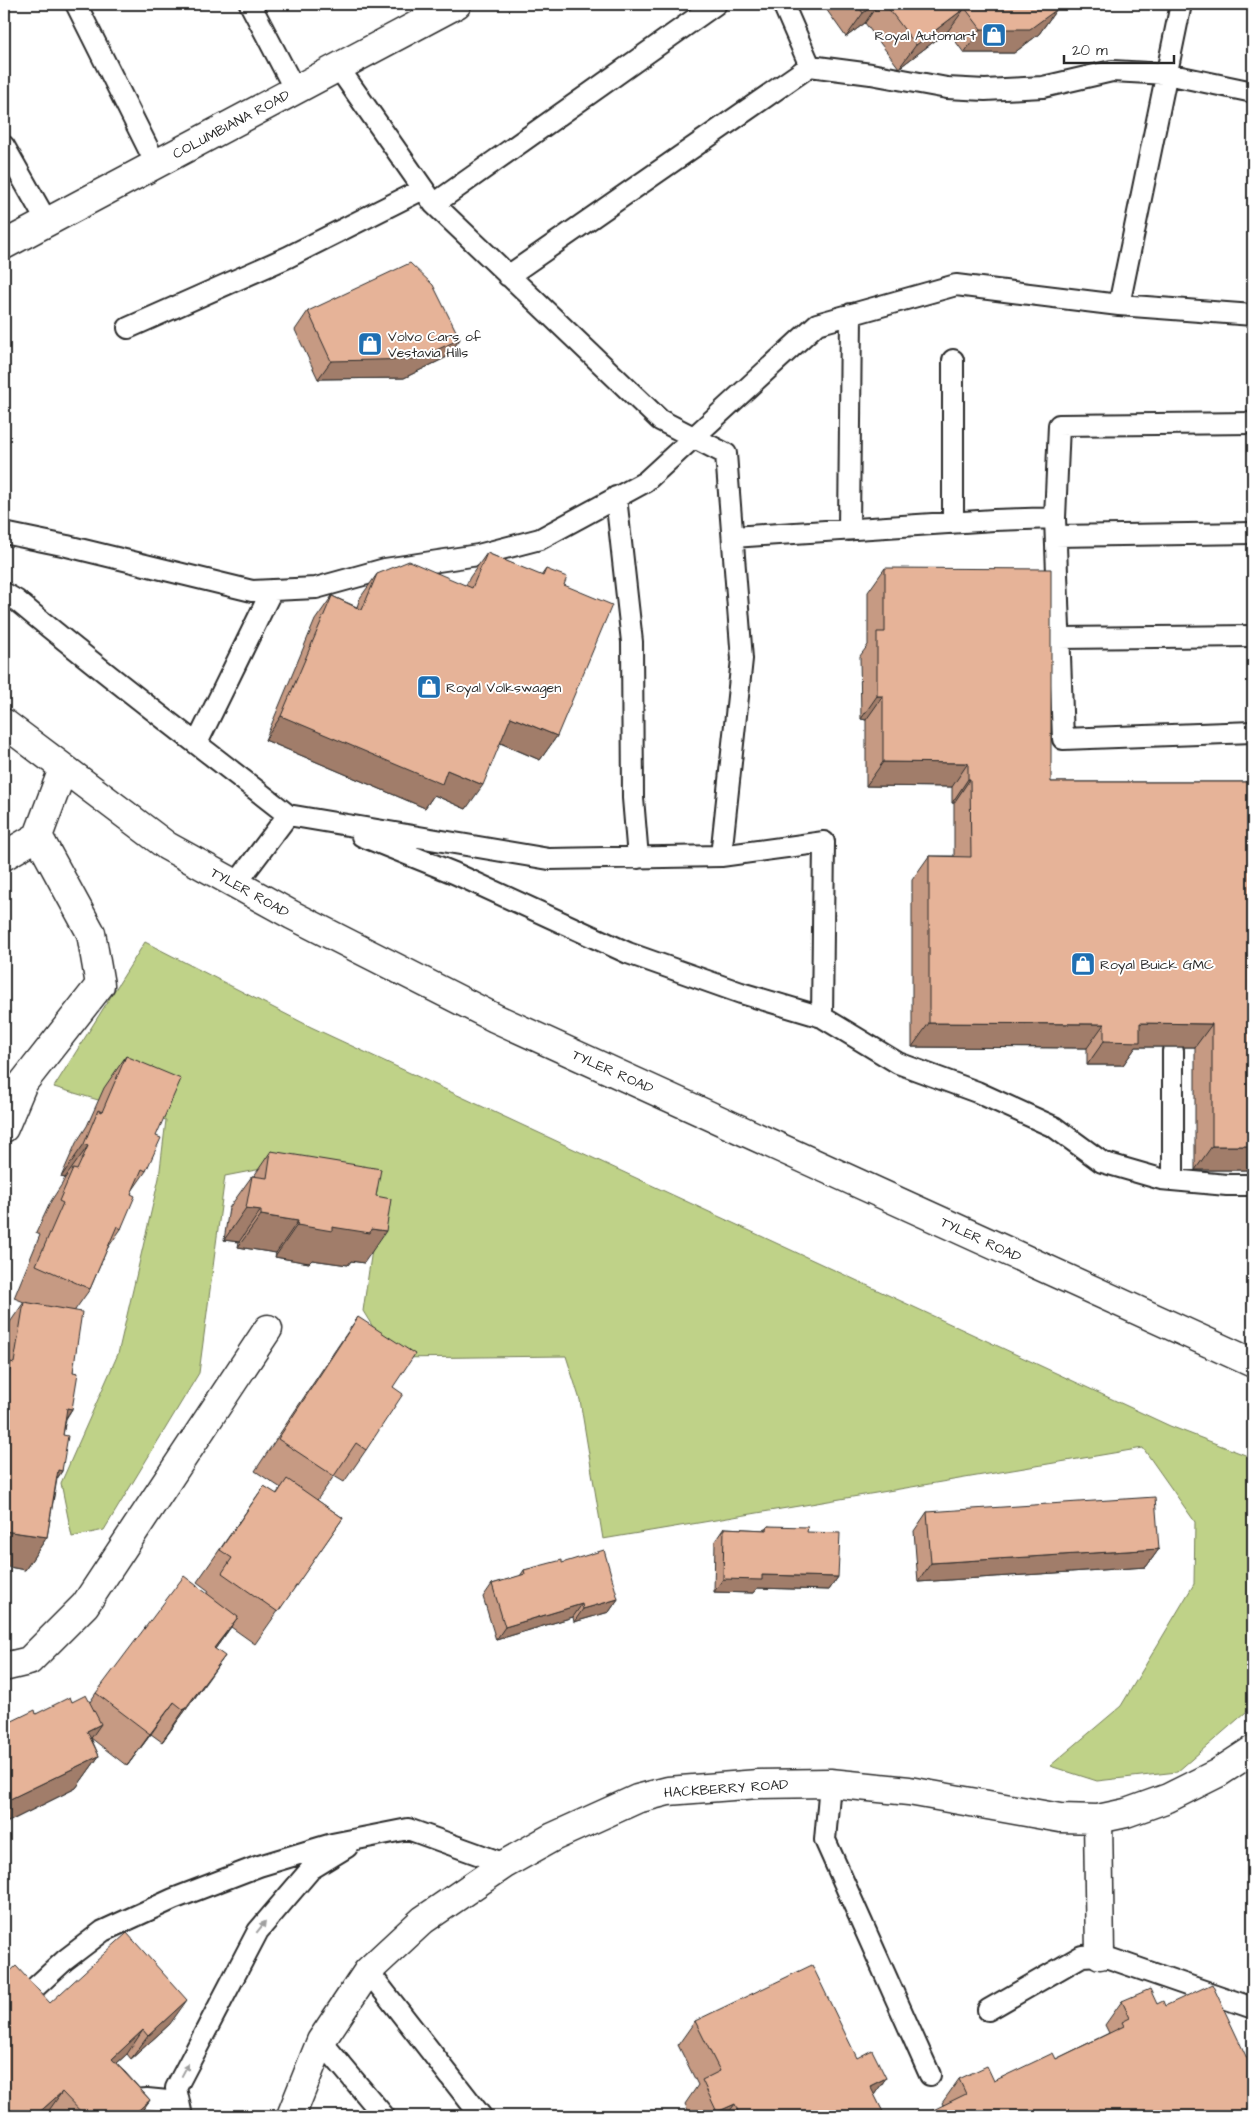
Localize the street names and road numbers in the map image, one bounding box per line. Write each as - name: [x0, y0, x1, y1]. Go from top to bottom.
- street label: COLUMBIANA ROAD: [169, 85, 294, 164]
- street label: TYLER ROAD: [207, 863, 292, 923]
- street label: TYLER ROAD: [569, 1045, 656, 1099]
- street label: TYLER ROAD: [937, 1212, 1024, 1267]
- street label: HACKBERRY ROAD: [663, 1775, 789, 1803]

